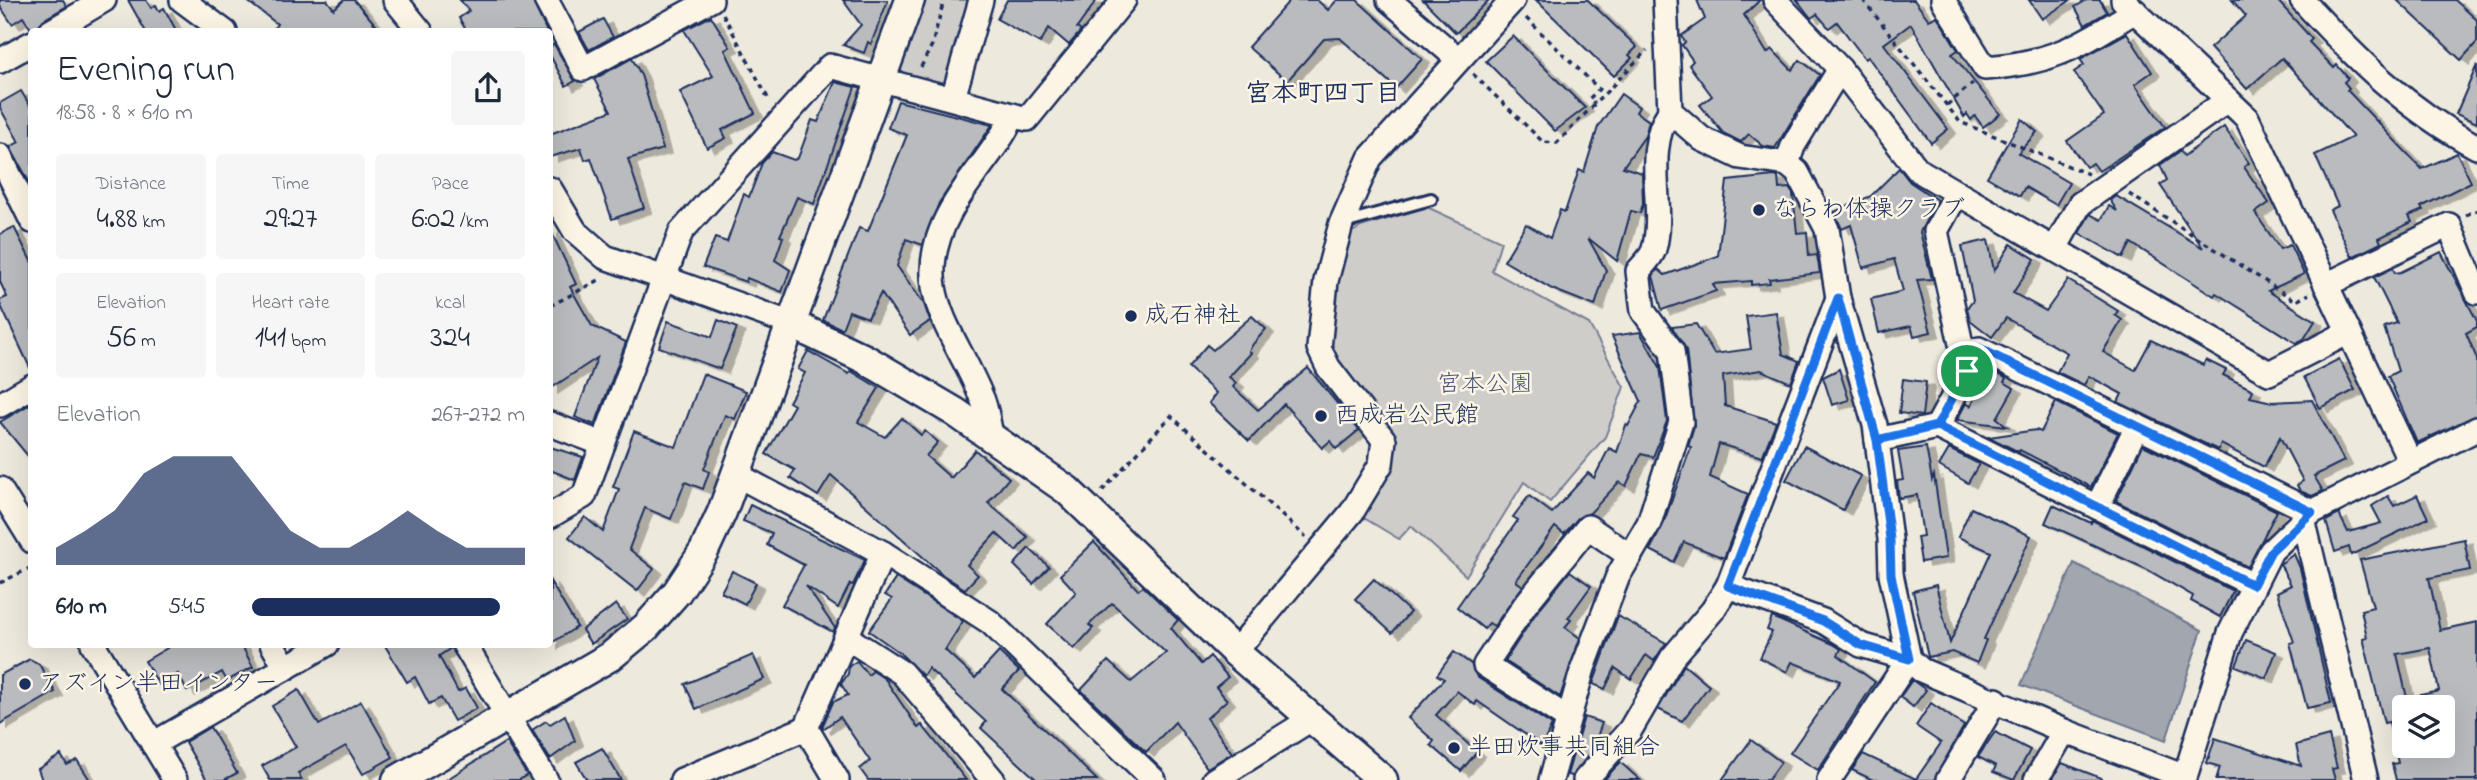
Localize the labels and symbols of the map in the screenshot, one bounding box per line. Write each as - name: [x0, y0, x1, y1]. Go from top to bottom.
- district label: 宮本町四丁目: [1245, 76, 1401, 114]
- place label: ならわ体操クラブ: [1773, 193, 1965, 228]
- marker: ならわ体操クラブ: [1751, 202, 1767, 218]
- place label: 成石神社: [1145, 299, 1241, 334]
- marker: 成石神社: [1123, 308, 1139, 324]
- pin: [1937, 341, 1997, 401]
- park label: 宮本公園: [1437, 368, 1533, 403]
- place label: 西成岩公民館: [1335, 399, 1479, 434]
- marker: 西成岩公民館: [1313, 408, 1329, 424]
- place label: アズイン半田インター: [39, 667, 278, 702]
- marker: アズイン半田インター: [17, 676, 33, 692]
- place label: 半田炊事共同組合: [1468, 731, 1660, 766]
- marker: 半田炊事共同組合: [1446, 740, 1462, 756]

